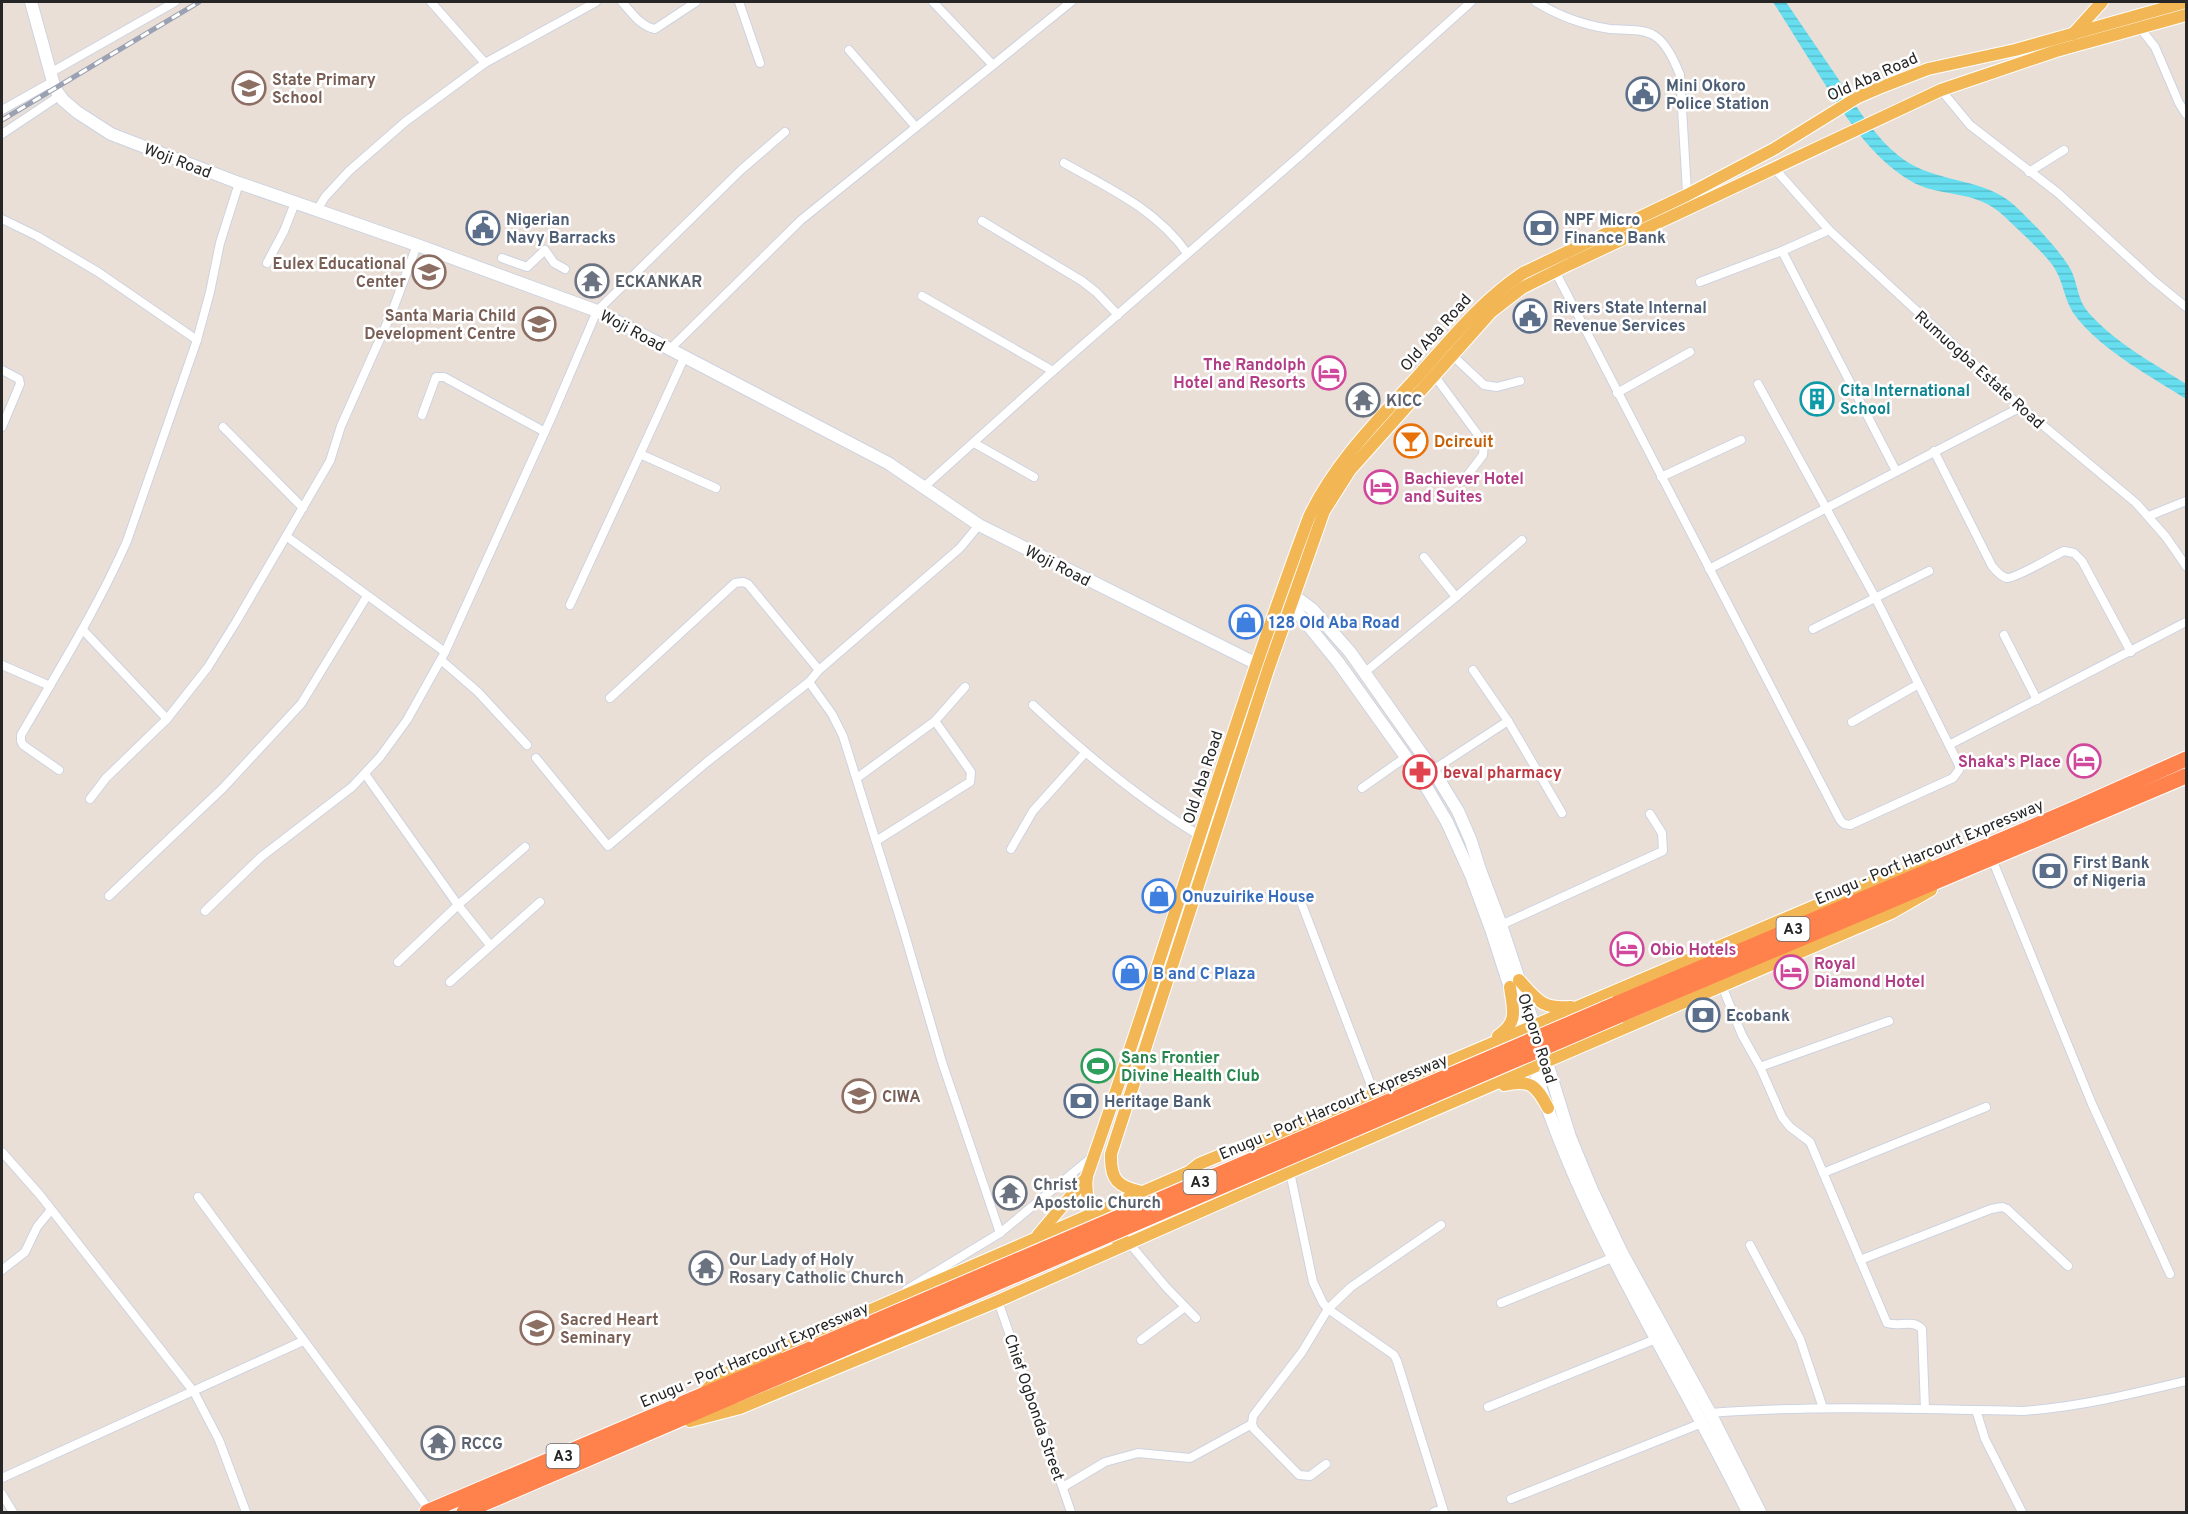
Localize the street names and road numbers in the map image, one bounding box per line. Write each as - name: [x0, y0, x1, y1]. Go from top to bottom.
- street label: Old Aba Road: [1824, 49, 1921, 107]
- street label: Woji Road: [141, 140, 214, 184]
- street label: Old Aba Road: [1397, 290, 1476, 376]
- street label: Woji Road: [596, 306, 668, 357]
- street label: Rumuogba Estate Road: [1910, 307, 2048, 434]
- street label: Woji Road: [1021, 542, 1093, 592]
- street label: Old Aba Road: [1179, 728, 1228, 827]
- street label: Enugu - Port Harcourt Expressway: [1812, 795, 2047, 910]
- road number: A3: [1776, 917, 1810, 941]
- street label: Okporo Road: [1512, 991, 1560, 1086]
- street label: Enugu - Port Harcourt Expressway: [1216, 1050, 1451, 1165]
- road number: A3: [1184, 1170, 1216, 1194]
- street label: Enugu - Port Harcourt Expressway: [637, 1298, 872, 1413]
- street label: Chief Ogbonda Street: [999, 1332, 1068, 1484]
- road number: A3: [546, 1444, 580, 1468]

